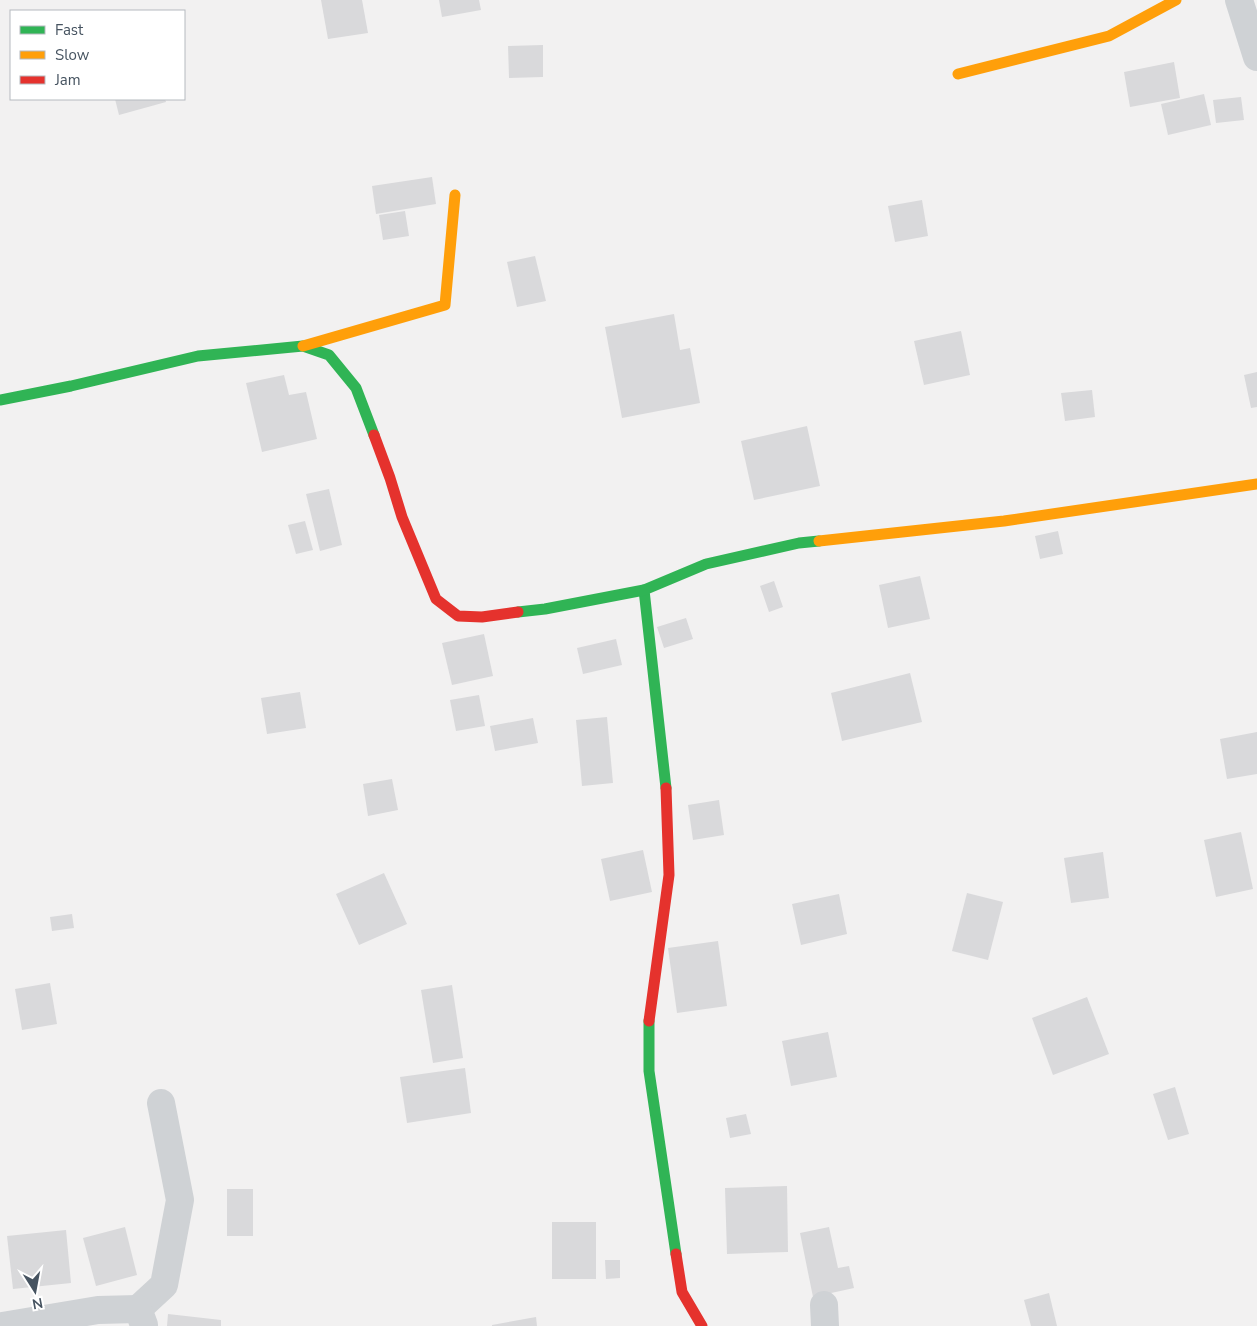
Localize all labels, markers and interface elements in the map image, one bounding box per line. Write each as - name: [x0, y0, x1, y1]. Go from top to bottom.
- legend: [10, 10, 185, 100]
- text: Fast: [55, 20, 84, 40]
- text: Slow: [55, 45, 90, 65]
- text: Jam: [54, 70, 81, 90]
- north arrow: [10, 1266, 60, 1316]
- text: N: [30, 1293, 44, 1314]

